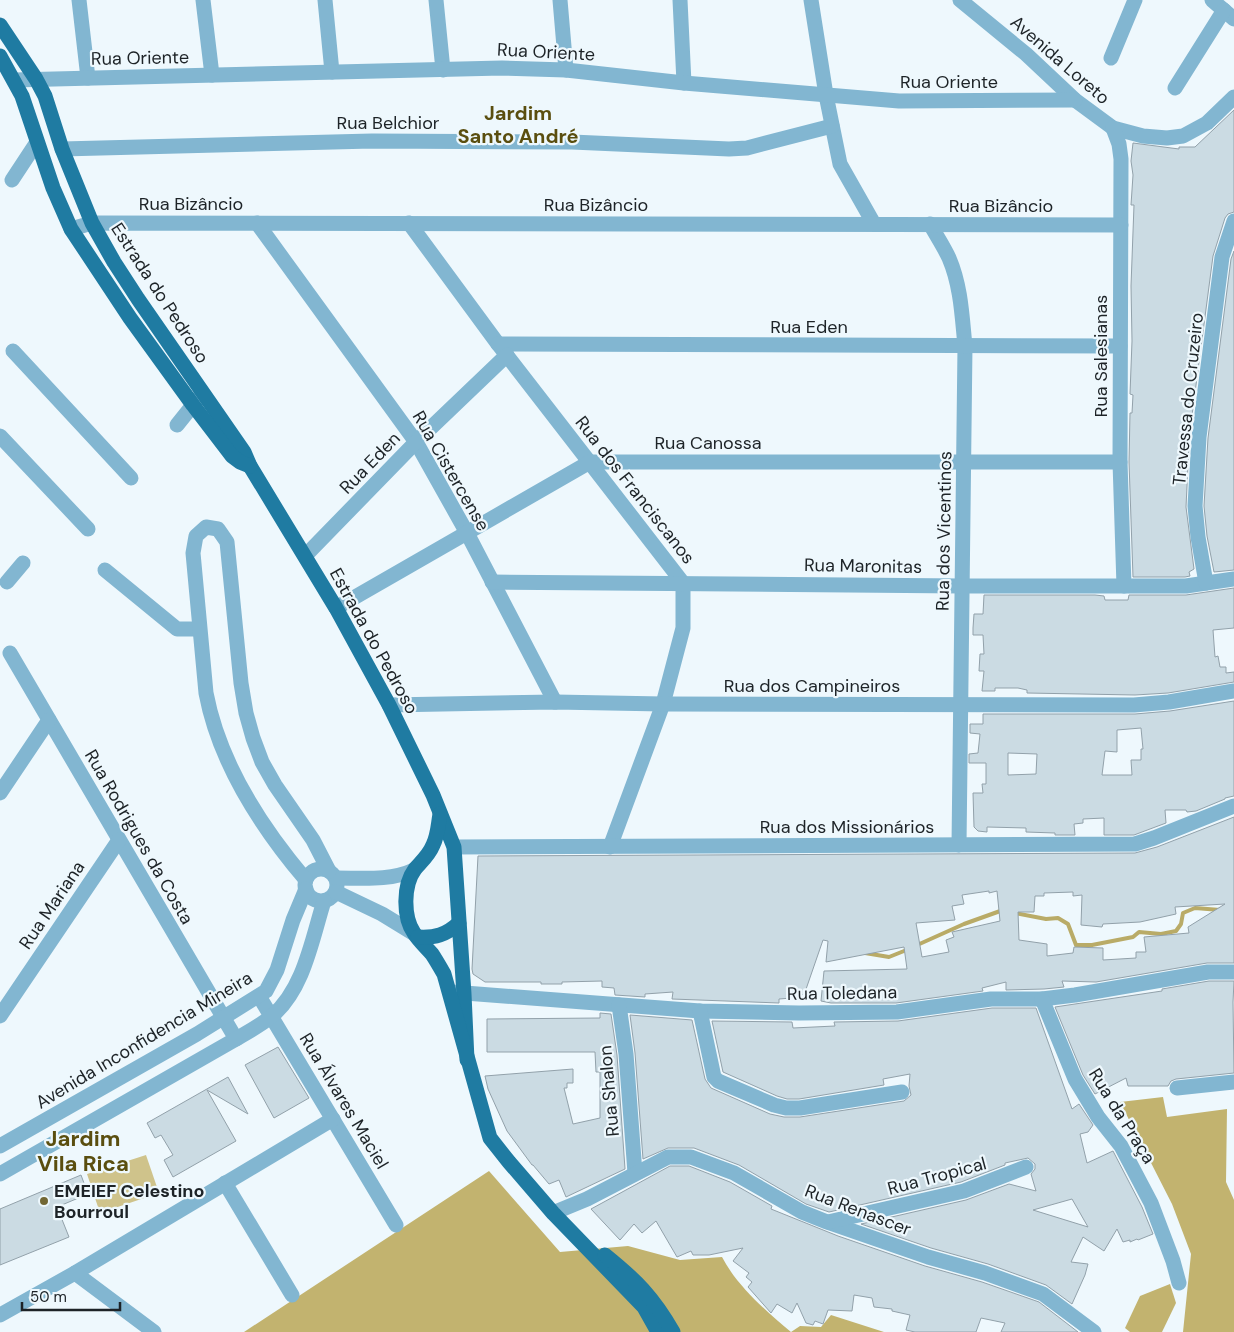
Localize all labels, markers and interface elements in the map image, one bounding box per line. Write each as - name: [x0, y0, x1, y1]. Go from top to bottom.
- street label: Avenida Loreto: [1005, 10, 1115, 110]
- street label: Rua Oriente: [496, 37, 596, 67]
- street label: Rua Oriente: [91, 45, 189, 71]
- street label: Rua Oriente: [900, 70, 998, 94]
- district label: Jardim Santo André: [457, 100, 579, 149]
- street label: Rua Belchior: [337, 111, 440, 135]
- street label: Rua Bizâncio: [139, 192, 243, 216]
- street label: Rua Bizâncio: [544, 193, 648, 217]
- street label: Rua Bizâncio: [949, 194, 1053, 218]
- street label: Estrada do Pedroso: [106, 218, 214, 368]
- street label: Rua Salesianas: [1089, 295, 1113, 417]
- street label: Travessa do Cruzeiro: [1167, 311, 1209, 487]
- street label: Rua Eden: [770, 315, 848, 339]
- street label: Rua Cistercense: [407, 407, 495, 535]
- street label: Rua dos Franciscanos: [570, 411, 700, 569]
- street label: Rua Eden: [334, 427, 406, 499]
- street label: Rua Canossa: [654, 431, 762, 455]
- street label: Rua dos Vicentinos: [931, 451, 957, 611]
- street label: Rua Maronitas: [804, 553, 922, 579]
- street label: Estrada do Pedroso: [324, 564, 424, 718]
- street label: Rua dos Campineiros: [724, 674, 900, 698]
- street label: Rua Rodrigues da Costa: [79, 745, 199, 929]
- street label: Rua dos Missionários: [760, 815, 934, 839]
- street label: Rua Mariana: [14, 856, 90, 954]
- street label: Avenida Inconfidencia Mineira: [31, 966, 257, 1114]
- street label: Rua Toledana: [787, 980, 897, 1006]
- street label: Rua Álvares Maciel: [294, 1029, 394, 1173]
- street label: Rua Shalon: [593, 1045, 625, 1137]
- street label: Rua da Praça: [1083, 1064, 1161, 1168]
- district label: Jardim Vila Rica: [37, 1124, 129, 1178]
- street label: Rua Tropical: [885, 1151, 989, 1201]
- place label: EMEIEF Celestino Bourroul: [54, 1179, 204, 1224]
- street label: Rua Renascer: [801, 1179, 915, 1241]
- marker: EMEIEF Celestino Bourroul: [38, 1195, 50, 1207]
- scale bar: [22, 1280, 120, 1312]
- text: 50 m: [30, 1287, 67, 1307]

